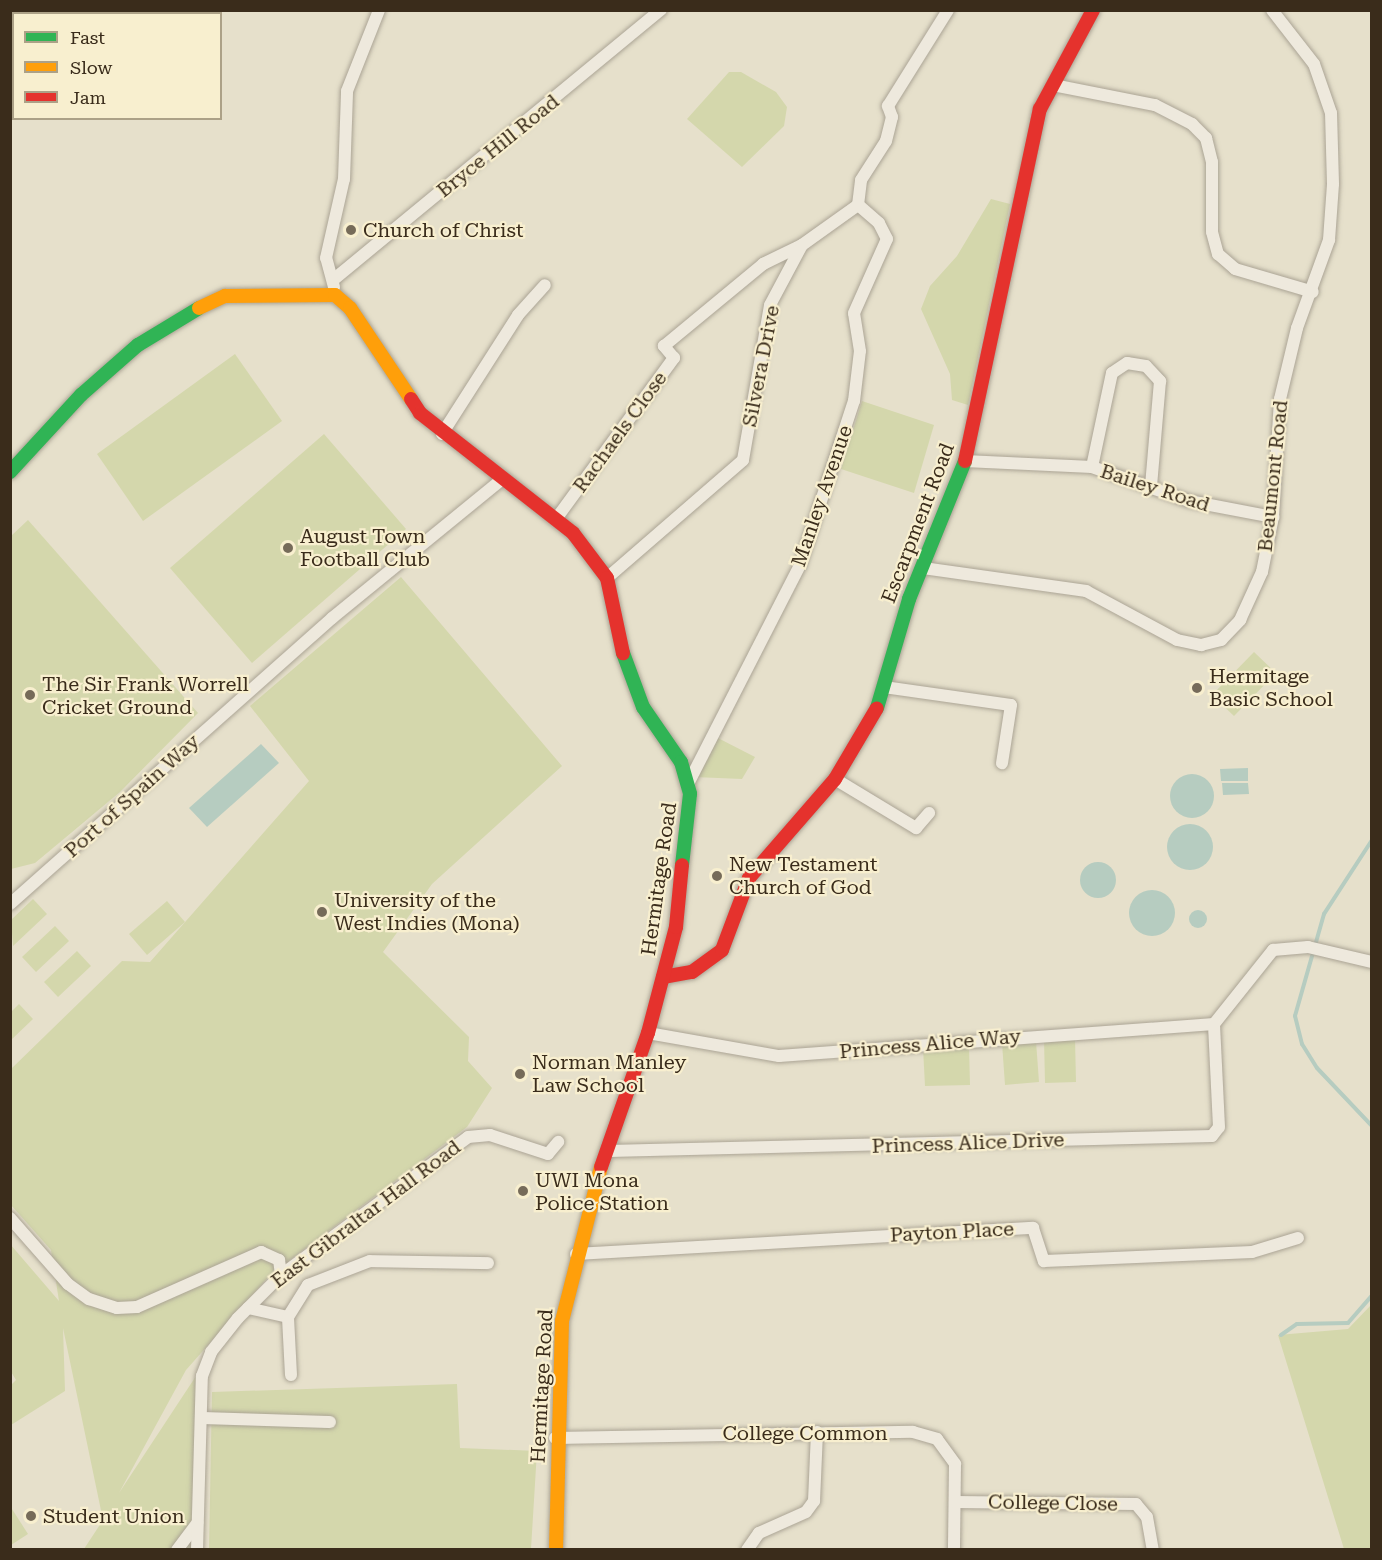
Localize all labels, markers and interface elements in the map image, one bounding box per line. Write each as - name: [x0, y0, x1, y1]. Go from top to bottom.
- legend: [12, 12, 222, 120]
- text: Fast: [70, 27, 105, 48]
- text: Slow: [70, 57, 112, 78]
- text: Jam: [70, 87, 106, 108]
- street label: Bryce Hill Road: [432, 89, 564, 203]
- place label: Church of Christ: [363, 218, 523, 242]
- marker: Church of Christ: [344, 223, 358, 237]
- street label: Silvera Drive: [737, 303, 785, 429]
- street label: Rachaels Close: [568, 367, 672, 497]
- street label: Beaumont Road: [1253, 399, 1293, 553]
- street label: Manley Avenue: [787, 422, 857, 570]
- street label: Escarpment Road: [876, 440, 960, 606]
- street label: Bailey Road: [1097, 459, 1213, 517]
- place label: August Town Football Club: [300, 524, 430, 571]
- marker: August Town Football Club: [281, 541, 295, 555]
- place label: Hermitage Basic School: [1209, 664, 1333, 711]
- place label: The Sir Frank Worrell Cricket Ground: [42, 672, 249, 719]
- marker: Hermitage Basic School: [1190, 681, 1204, 695]
- marker: The Sir Frank Worrell Cricket Ground: [23, 688, 37, 702]
- street label: Port of Spain Way: [60, 729, 204, 863]
- street label: Hermitage Road: [636, 801, 682, 957]
- place label: New Testament Church of God: [729, 852, 878, 899]
- marker: New Testament Church of God: [710, 869, 724, 883]
- place label: University of the West Indies (Mona): [334, 888, 520, 935]
- marker: University of the West Indies (Mona): [315, 905, 329, 919]
- street label: Princess Alice Way: [838, 1024, 1022, 1064]
- place label: Norman Manley Law School: [532, 1050, 686, 1097]
- marker: Norman Manley Law School: [513, 1067, 527, 1081]
- street label: Princess Alice Drive: [871, 1128, 1065, 1158]
- street label: East Gibraltar Hall Road: [267, 1135, 465, 1293]
- place label: UWI Mona Police Station: [535, 1168, 669, 1215]
- marker: UWI Mona Police Station: [516, 1184, 530, 1198]
- street label: Payton Place: [889, 1217, 1015, 1247]
- street label: Hermitage Road: [526, 1308, 558, 1464]
- street label: College Common: [722, 1421, 888, 1445]
- street label: College Close: [988, 1490, 1118, 1516]
- place label: Student Union: [43, 1504, 185, 1528]
- marker: Student Union: [24, 1509, 38, 1523]

